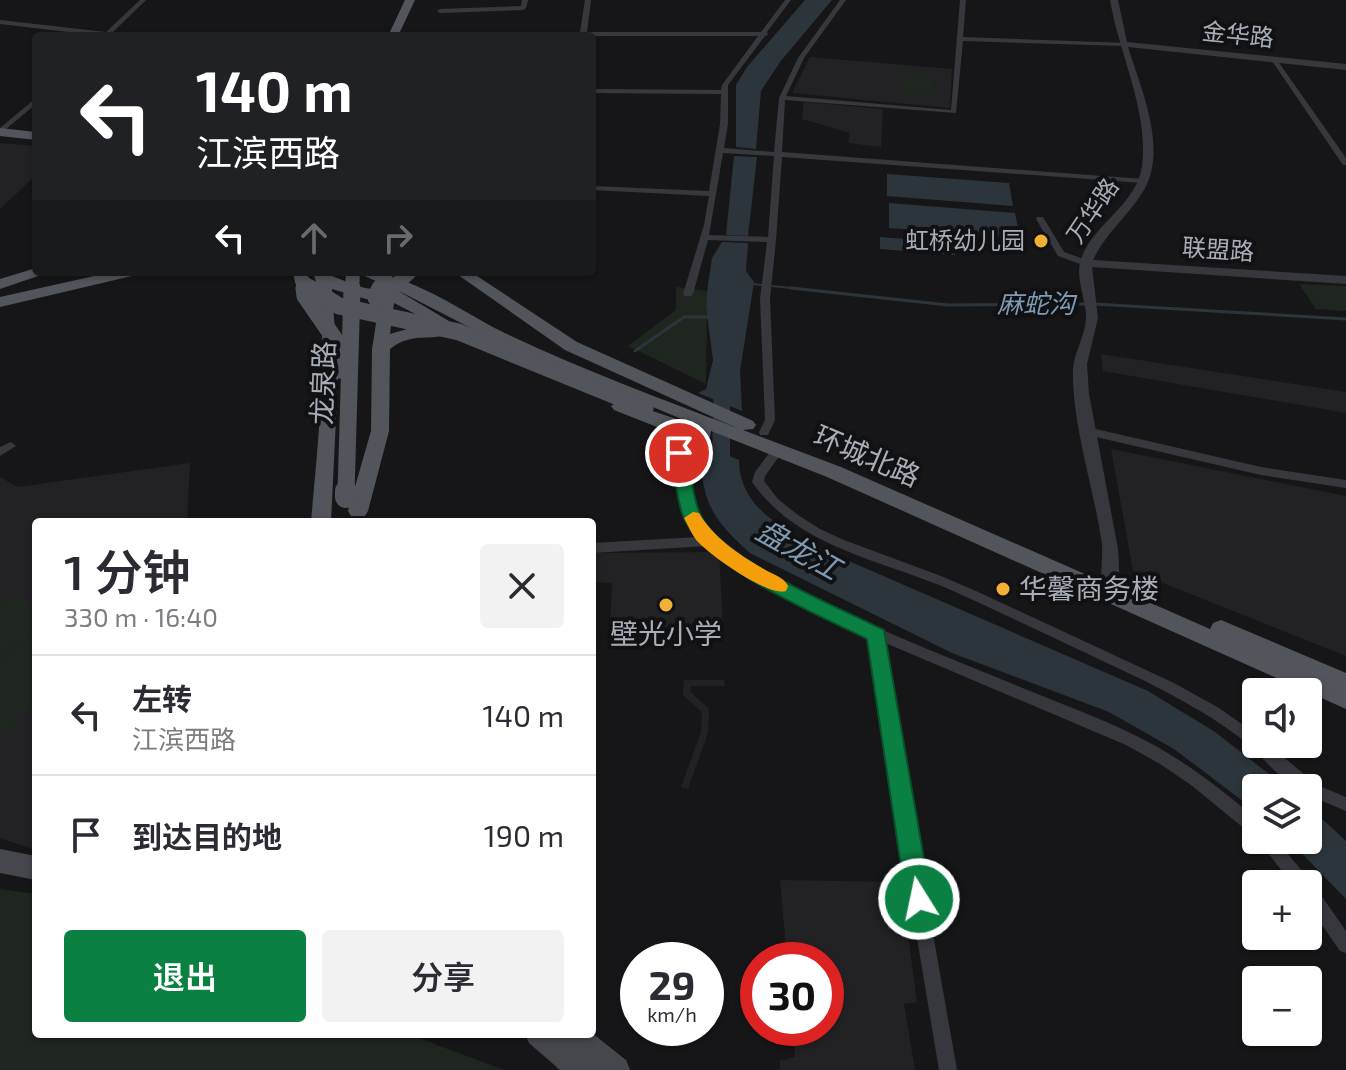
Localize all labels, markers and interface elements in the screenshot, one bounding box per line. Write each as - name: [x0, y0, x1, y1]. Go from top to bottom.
- street label: 金华路: [1201, 15, 1275, 52]
- text: 140 m: [196, 56, 353, 123]
- icon: left: [64, 64, 168, 168]
- text: 江滨西路: [196, 130, 340, 173]
- street label: 万华路: [1060, 172, 1124, 248]
- icon: left: [208, 216, 252, 260]
- icon: ahead: [292, 216, 336, 260]
- icon: right: [376, 216, 420, 260]
- place label: 虹桥幼儿园: [905, 225, 1025, 254]
- marker: 虹桥幼儿园: [1032, 232, 1050, 250]
- street label: 联盟路: [1181, 232, 1255, 265]
- water label: 麻蛇沟: [997, 287, 1078, 318]
- street label: 龙泉路: [304, 340, 340, 426]
- street label: 环城北路: [809, 418, 926, 493]
- pin: [645, 419, 713, 487]
- icon: arrive: [657, 431, 701, 475]
- water label: 盘龙江: [751, 511, 850, 587]
- text: 1 分钟: [64, 542, 191, 600]
- button: close: [480, 544, 564, 628]
- place label: 华馨商务楼: [1019, 571, 1159, 605]
- marker: 华馨商务楼: [994, 580, 1012, 598]
- marker: 壁光小学: [657, 596, 675, 614]
- text: 330 m · 16:40: [64, 601, 218, 632]
- place label: 壁光小学: [610, 616, 722, 650]
- map controls: [1242, 678, 1322, 1046]
- button: sound: [1242, 678, 1322, 758]
- text: 左转: [132, 680, 192, 716]
- icon: left: [64, 693, 108, 737]
- text: 140 m: [483, 697, 564, 733]
- text: 江滨西路: [132, 723, 236, 754]
- button: layers: [1242, 774, 1322, 854]
- icon: arrive: [64, 813, 108, 857]
- text: 190 m: [484, 817, 564, 853]
- text: 到达目的地: [132, 818, 282, 854]
- position arrow: [877, 857, 961, 941]
- button: +: [1242, 870, 1322, 950]
- button: 退出: [64, 930, 306, 1022]
- button: 分享: [322, 930, 564, 1022]
- speed limit sign: 30: [740, 942, 844, 1046]
- text: 29: [649, 960, 695, 1008]
- button: −: [1242, 966, 1322, 1046]
- text: km/h: [647, 1002, 697, 1026]

